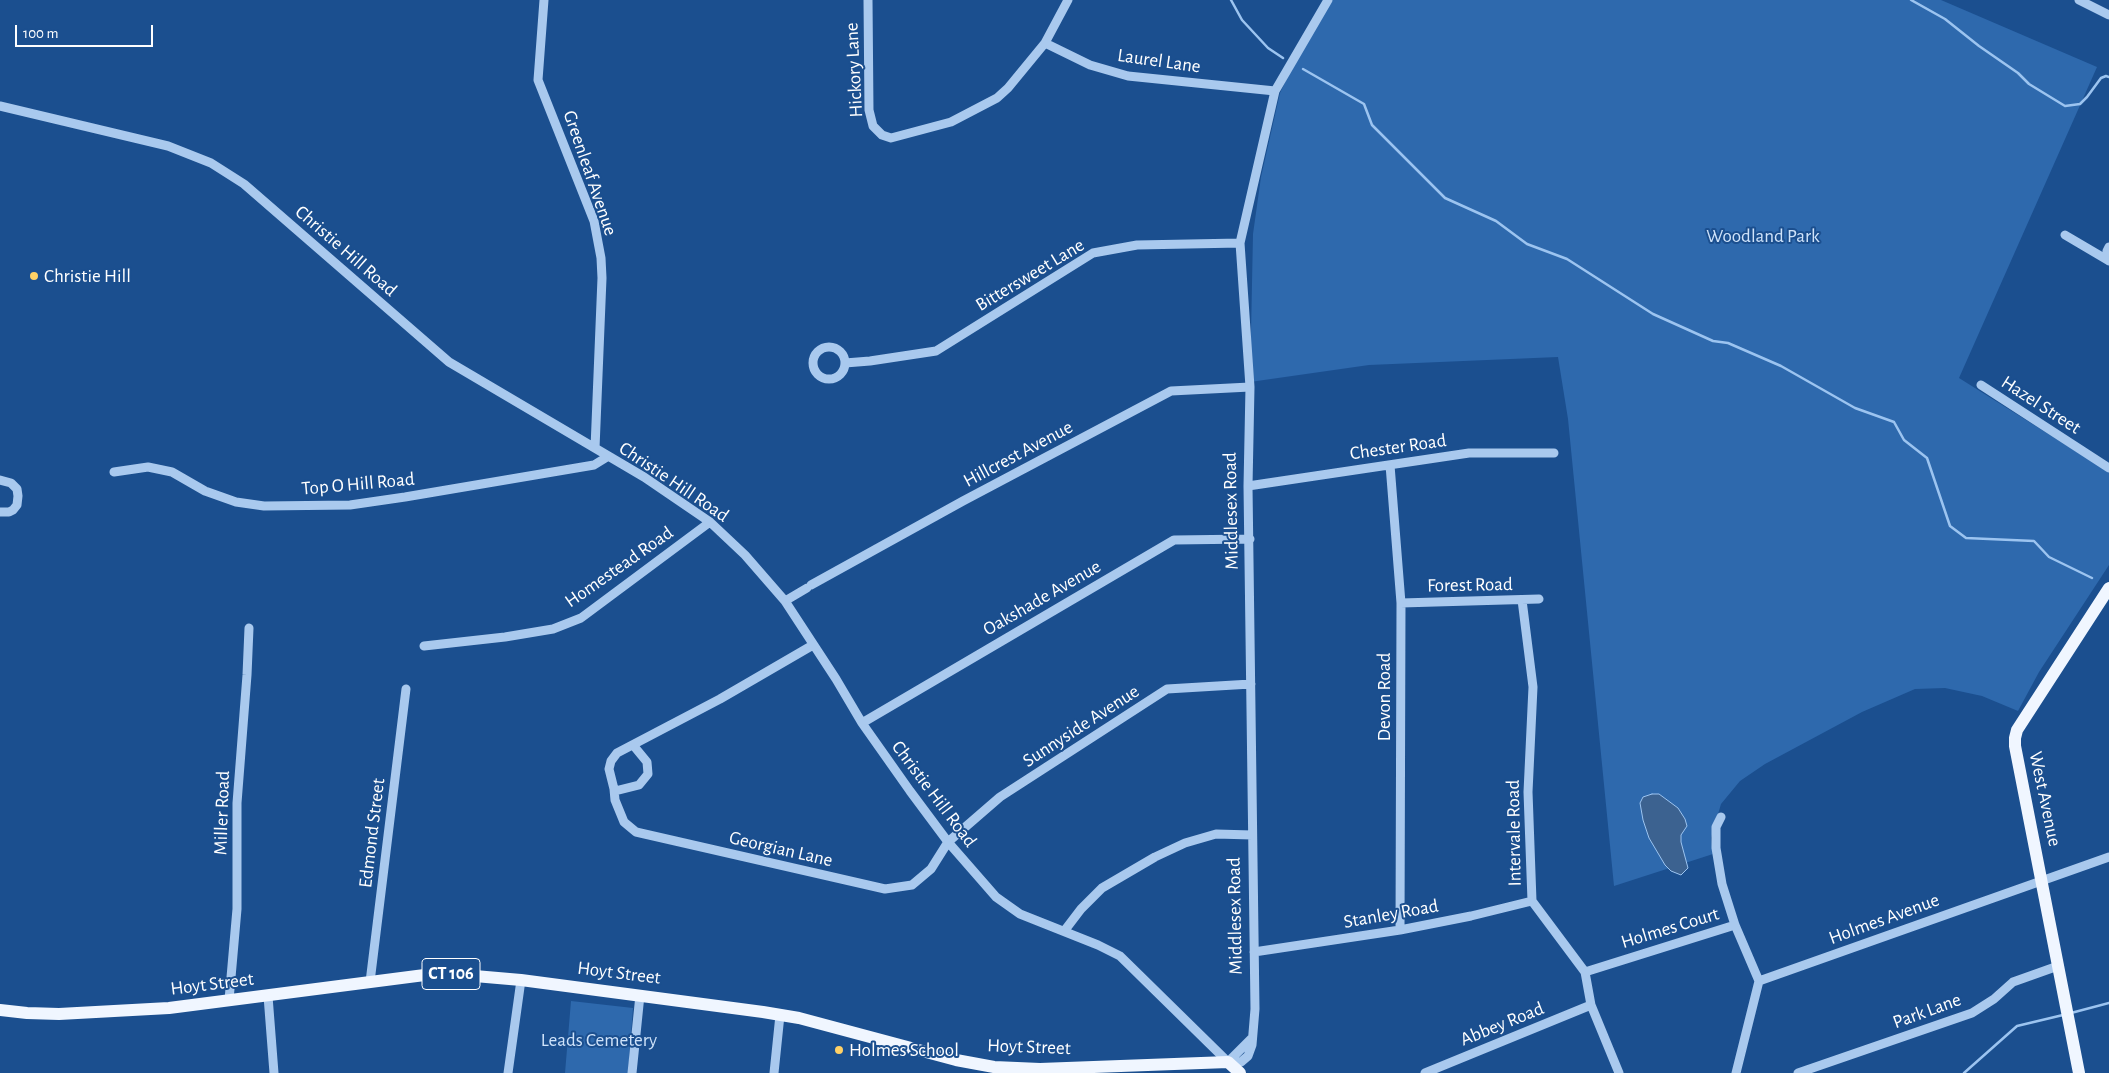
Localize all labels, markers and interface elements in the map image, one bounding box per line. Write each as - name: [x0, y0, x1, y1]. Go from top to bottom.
- scale bar: [18, 15, 155, 47]
- street label: Hickory Lane: [840, 22, 868, 118]
- text: 100 m: [23, 26, 58, 41]
- street label: Laurel Lane: [1116, 44, 1202, 78]
- street label: Greenleaf Avenue: [558, 107, 622, 239]
- street label: Christie Hill Road: [290, 200, 402, 302]
- park label: Woodland Park: [1706, 225, 1820, 247]
- street label: Bittersweet Lane: [971, 234, 1089, 316]
- place label: Christie Hill: [44, 265, 131, 287]
- marker: Christie Hill: [28, 270, 40, 282]
- street label: Hazel Street: [1997, 371, 2085, 439]
- street label: Hillcrest Avenue: [959, 416, 1077, 492]
- street label: Chester Road: [1348, 429, 1448, 465]
- street label: Christie Hill Road: [615, 437, 733, 527]
- street label: Middlesex Road: [1219, 452, 1243, 570]
- street label: Top O Hill Road: [301, 468, 415, 500]
- street label: Homestead Road: [561, 521, 677, 613]
- street label: Oakshade Avenue: [979, 555, 1105, 641]
- street label: Forest Road: [1427, 573, 1513, 597]
- street label: Devon Road: [1373, 653, 1395, 741]
- street label: Sunnyside Avenue: [1018, 680, 1144, 772]
- street label: Christie Hill Road: [886, 736, 982, 852]
- street label: West Avenue: [2024, 749, 2066, 849]
- street label: Miller Road: [209, 770, 235, 856]
- street label: Edmond Street: [354, 777, 390, 889]
- street label: Intervale Road: [1502, 780, 1526, 886]
- street label: Georgian Lane: [727, 826, 835, 872]
- street label: Middlesex Road: [1223, 857, 1247, 975]
- street label: Holmes Avenue: [1826, 888, 1942, 950]
- street label: Stanley Road: [1342, 894, 1440, 934]
- street label: Holmes Court: [1618, 902, 1722, 954]
- street label: Hoyt Street: [576, 957, 662, 989]
- road number: CT 106: [422, 959, 480, 990]
- street label: Hoyt Street: [169, 968, 255, 1000]
- street label: Park Lane: [1890, 988, 1964, 1034]
- street label: Abbey Road: [1457, 997, 1547, 1051]
- park label: Leads Cemetery: [541, 1029, 657, 1051]
- street label: Hoyt Street: [987, 1034, 1071, 1060]
- place label: Holmes School: [849, 1039, 959, 1061]
- marker: Holmes School: [833, 1044, 845, 1056]

